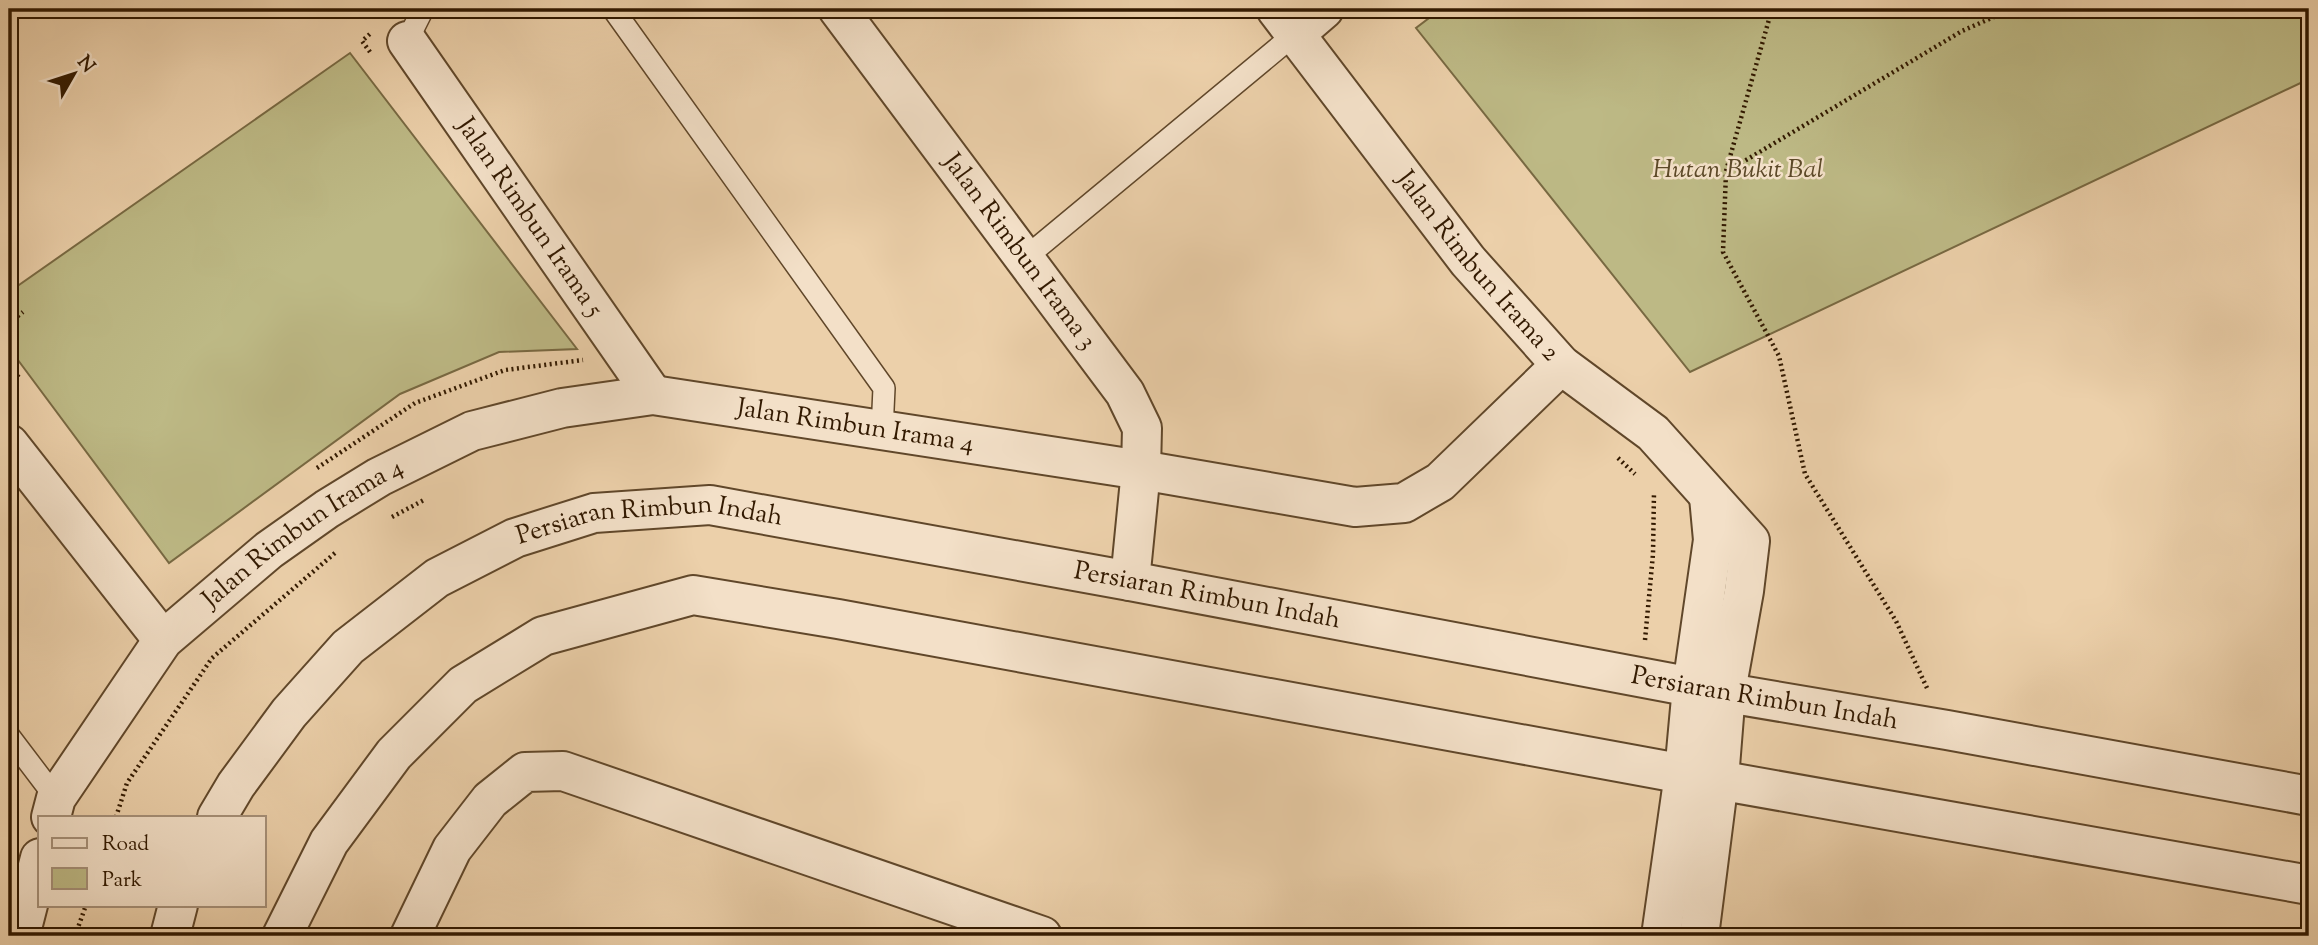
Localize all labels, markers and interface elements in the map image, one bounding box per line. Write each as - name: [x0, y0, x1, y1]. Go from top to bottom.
- north arrow: [38, 38, 108, 108]
- text: N: [70, 50, 101, 79]
- street label: Jalan Rimbun Irama 5: [446, 109, 612, 325]
- street label: Jalan Rimbun Irama 3: [932, 144, 1105, 358]
- park label: Hutan Bukit Bal: [1653, 152, 1824, 189]
- street label: Jalan Rimbun Irama 2: [1386, 161, 1568, 370]
- street label: Jalan Rimbun Irama 4: [732, 389, 977, 463]
- street label: Jalan Rimbun Irama 4: [193, 449, 410, 619]
- street label: Persiaran Rimbun Indah: [512, 486, 786, 555]
- street label: Persiaran Rimbun Indah: [1071, 553, 1344, 639]
- street label: Persiaran Rimbun Indah: [1628, 657, 1901, 740]
- legend: [38, 816, 266, 906]
- text: Road: [102, 830, 149, 860]
- text: Park: [102, 866, 143, 896]

